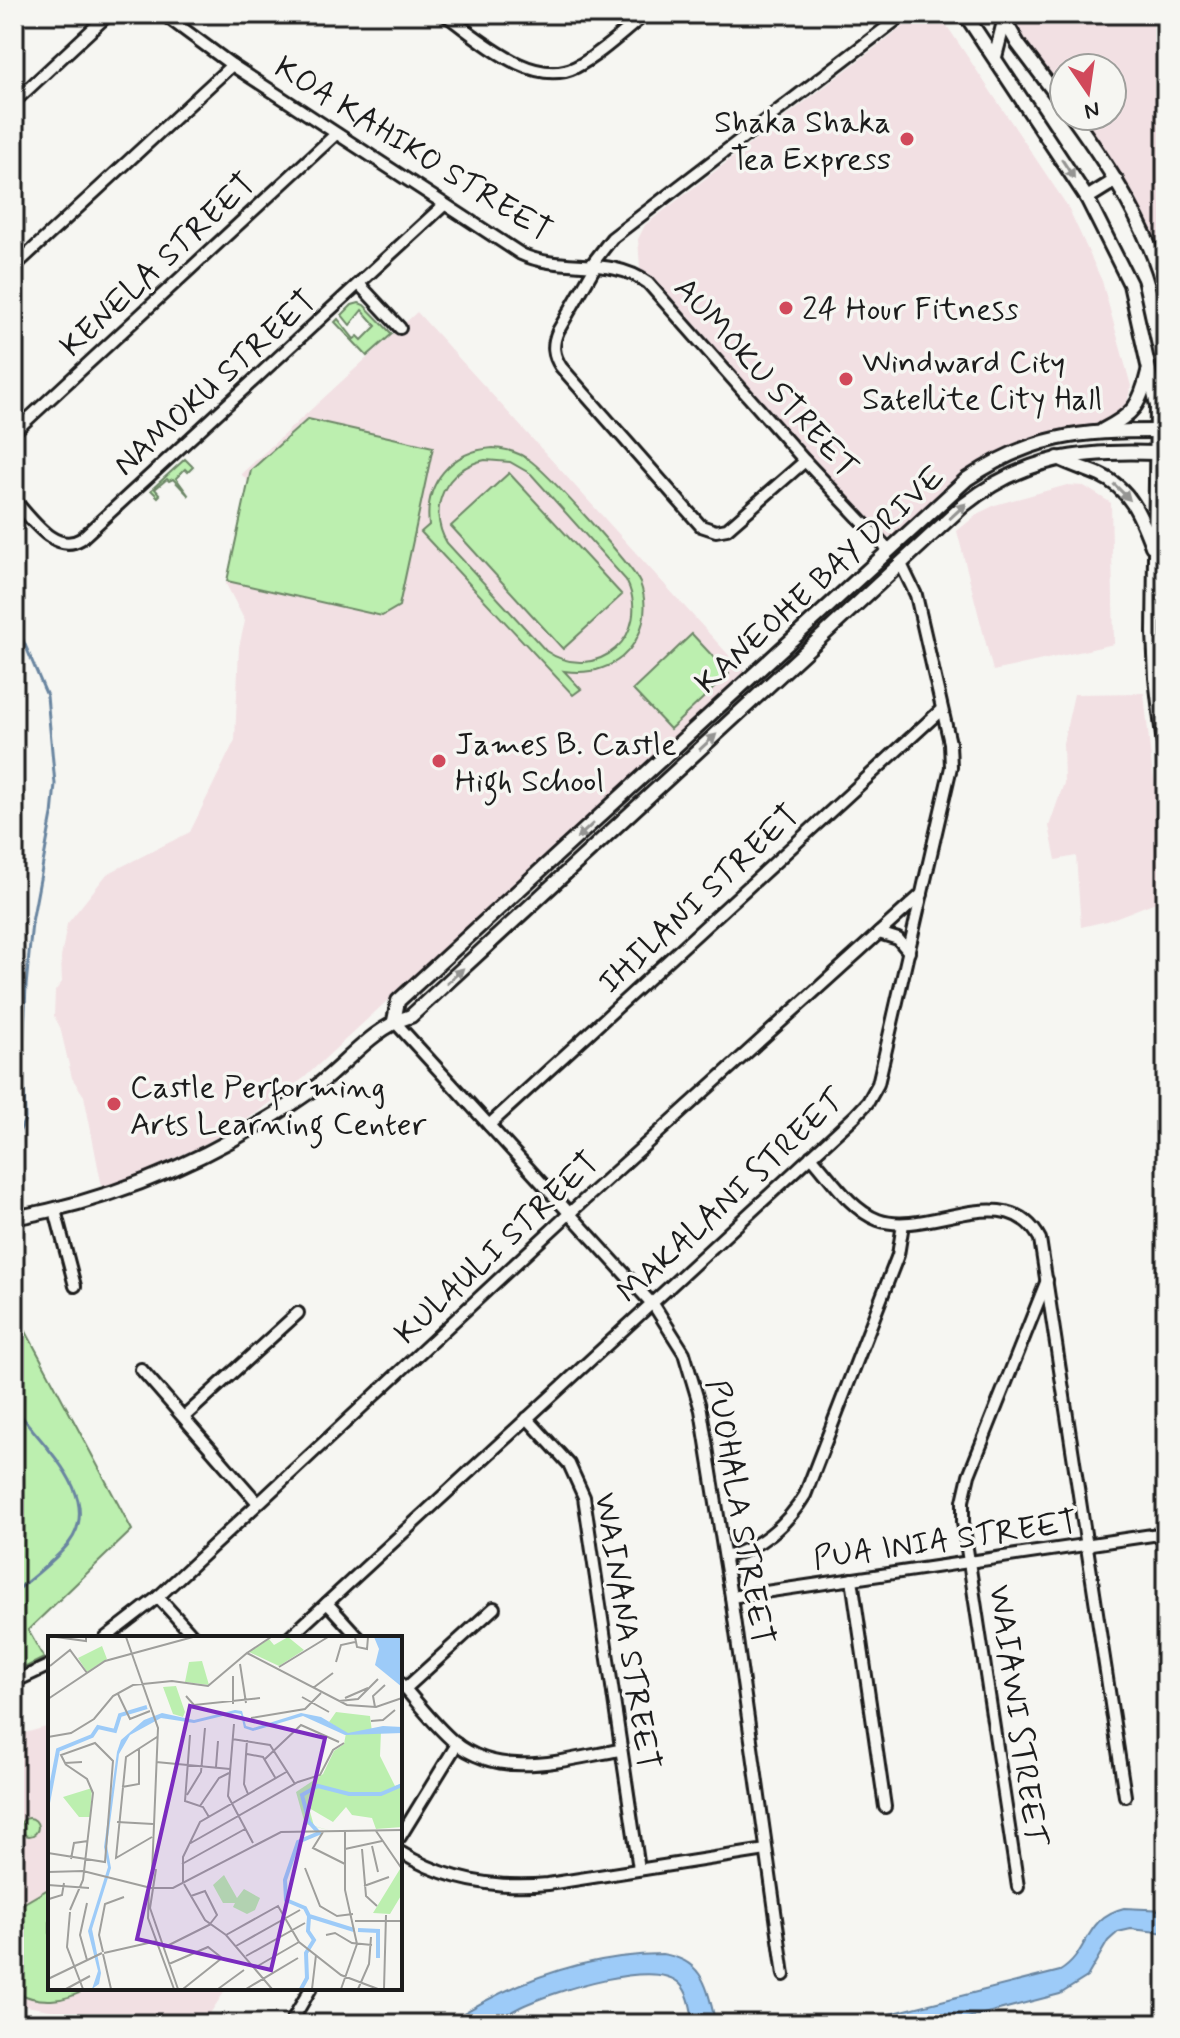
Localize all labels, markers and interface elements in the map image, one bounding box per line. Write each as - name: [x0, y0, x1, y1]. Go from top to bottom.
- street label: KOA KAHIKO STREET: [266, 47, 560, 252]
- north arrow: [1048, 52, 1128, 132]
- text: N: [1082, 94, 1102, 125]
- place label: Shaka Shaka Tea Express: [714, 102, 891, 181]
- marker: Shaka Shaka Tea Express: [898, 130, 916, 148]
- one-way arrow: [1060, 158, 1075, 180]
- street label: KENELA STREET: [52, 164, 265, 367]
- street label: AUMOKU STREET: [664, 269, 867, 488]
- street label: NAMOKU STREET: [105, 281, 326, 486]
- place label: 24 Hour Fitness: [802, 289, 1019, 331]
- marker: 24 Hour Fitness: [777, 299, 795, 317]
- place label: Windward City Satellite City Hall: [862, 342, 1102, 421]
- marker: Windward City Satellite City Hall: [837, 370, 855, 388]
- street label: KANEOHE BAY DRIVE: [687, 457, 954, 704]
- one-way arrow: [1113, 482, 1132, 501]
- one-way arrow: [949, 502, 968, 520]
- place label: James B. Castle High School: [455, 724, 677, 806]
- one-way arrow: [698, 734, 717, 752]
- marker: James B. Castle High School: [430, 752, 448, 770]
- street label: IHILANI STREET: [590, 795, 809, 1004]
- one-way arrow: [576, 821, 595, 839]
- one-way arrow: [446, 967, 465, 985]
- place label: Castle Performing Arts Learning Center: [130, 1067, 426, 1149]
- street label: MAKALANI STREET: [608, 1079, 855, 1313]
- marker: Castle Performing Arts Learning Center: [105, 1095, 123, 1113]
- street label: KULAULI STREET: [386, 1143, 609, 1354]
- street label: PUOHALA STREET: [695, 1376, 783, 1648]
- street label: WAINANA STREET: [583, 1490, 669, 1773]
- street label: PUA INIA STREET: [811, 1502, 1080, 1580]
- street label: WAIAWI STREET: [978, 1582, 1056, 1850]
- inset map: [48, 1636, 402, 1990]

